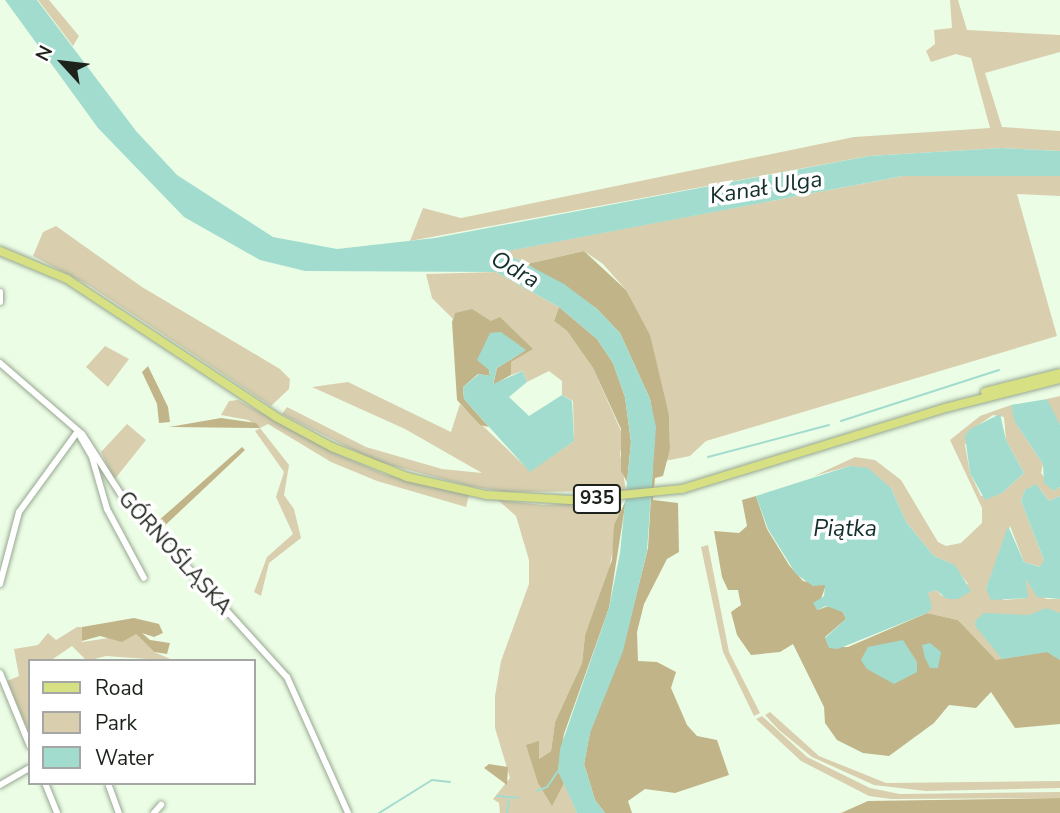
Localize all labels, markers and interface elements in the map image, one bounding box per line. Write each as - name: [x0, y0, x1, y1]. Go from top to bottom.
- north arrow: [28, 28, 98, 98]
- text: N: [29, 41, 59, 66]
- water label: Kanał Ulga: [708, 165, 824, 211]
- water label: Odra: [486, 245, 544, 295]
- road number: 935: [572, 484, 622, 514]
- street label: GÓRNOŚLĄSKA: [113, 486, 237, 620]
- water label: Piątka: [813, 515, 877, 543]
- legend: [28, 659, 256, 785]
- text: Road: [95, 674, 144, 702]
- text: Park: [95, 709, 137, 737]
- text: Water: [95, 744, 154, 772]

